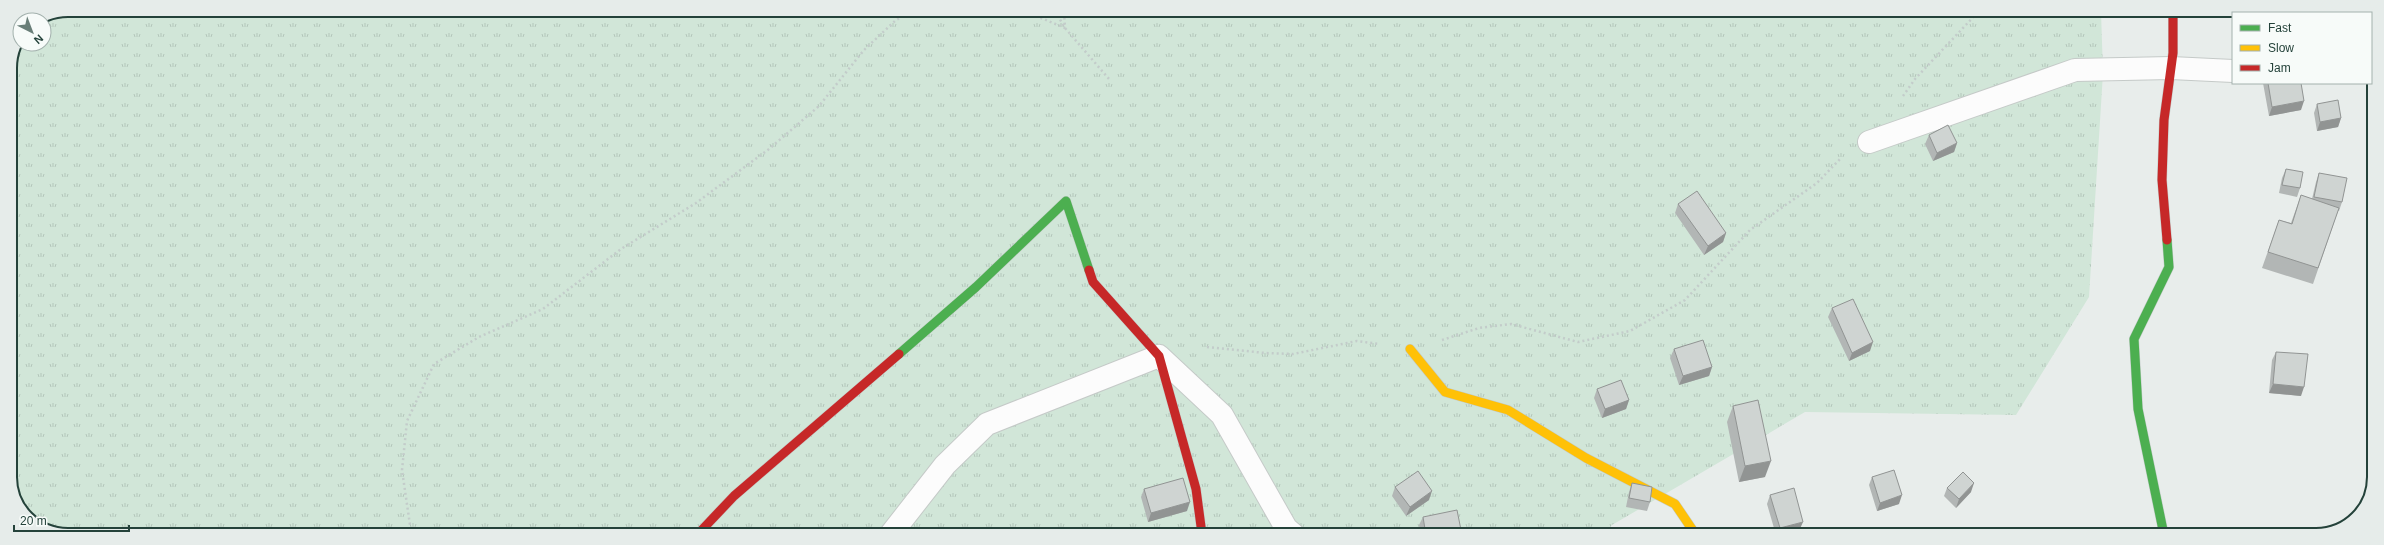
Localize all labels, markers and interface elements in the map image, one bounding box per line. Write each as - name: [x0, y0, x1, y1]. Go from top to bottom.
- north arrow: [12, 12, 52, 52]
- legend: [2232, 12, 2372, 84]
- text: Fast: [2268, 21, 2292, 35]
- text: N: [32, 32, 46, 47]
- text: Slow: [2268, 41, 2294, 55]
- text: Jam: [2268, 61, 2291, 75]
- scale bar: [14, 507, 129, 533]
- text: 20 m: [20, 514, 47, 528]

